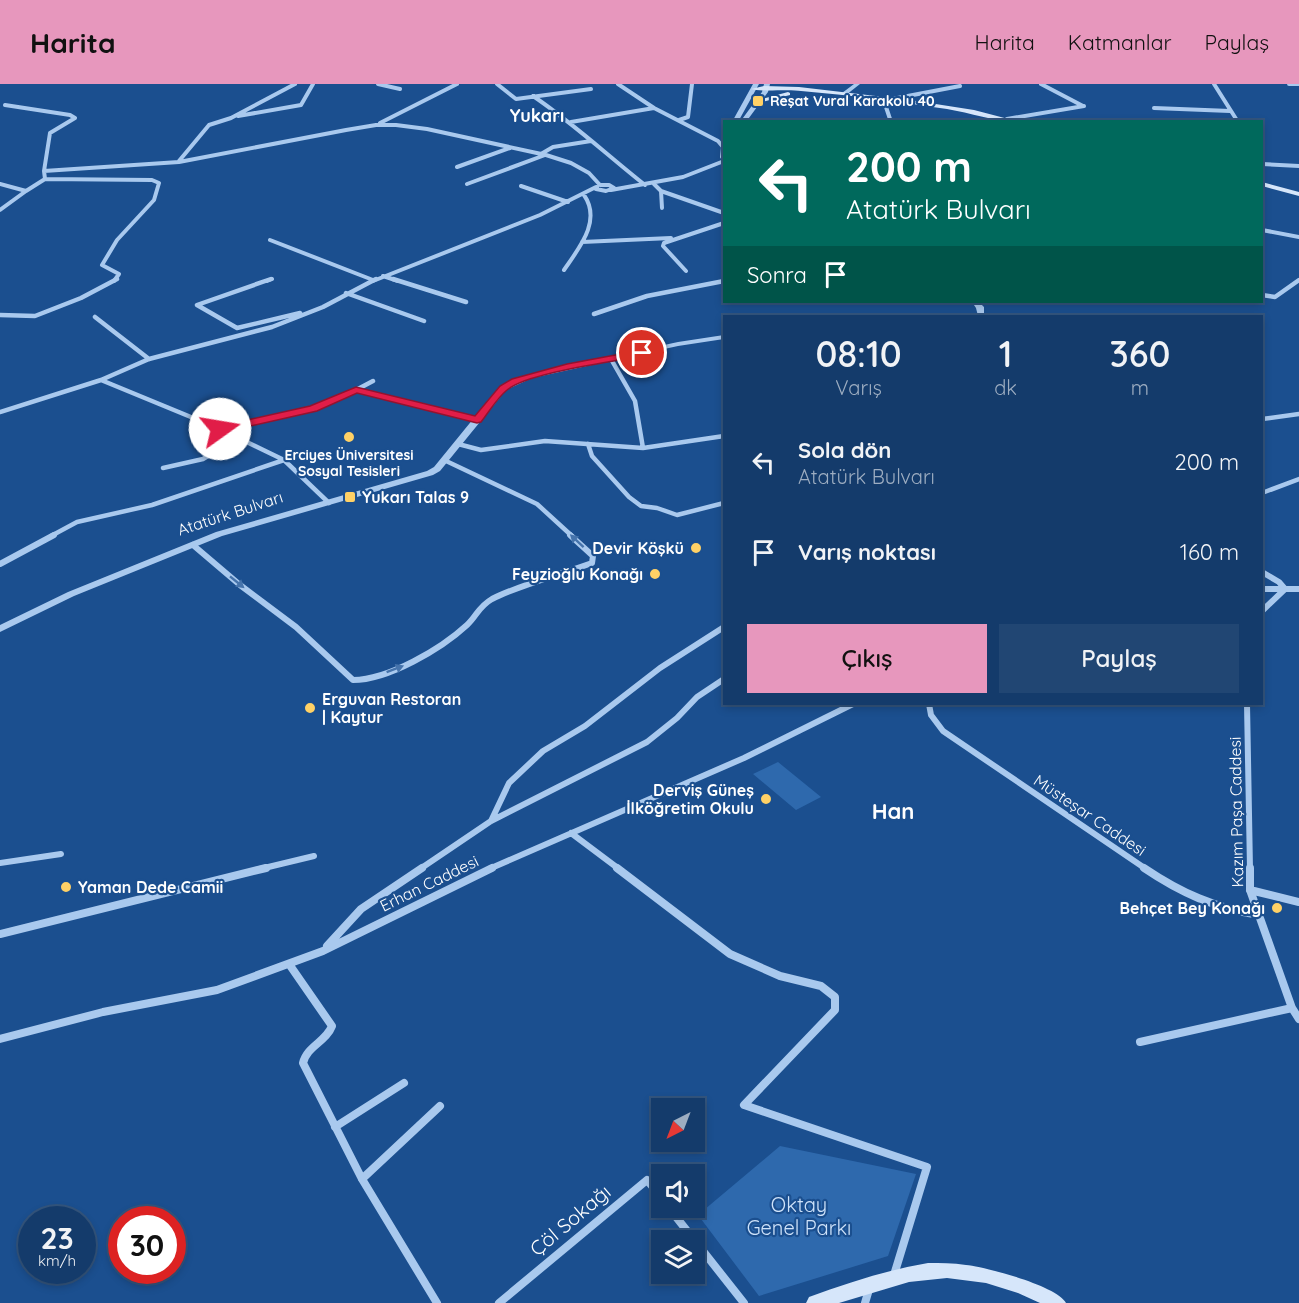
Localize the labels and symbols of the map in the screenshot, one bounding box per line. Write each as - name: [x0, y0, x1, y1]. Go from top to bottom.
- place label: Reşat Vural Karakolu 40: [770, 92, 935, 110]
- marker: Reşat Vural Karakolu 40: [751, 94, 765, 108]
- district label: Yukarı: [510, 104, 564, 127]
- pin: [616, 327, 667, 378]
- position arrow: [188, 397, 252, 461]
- marker: Erciyes Üniversitesi Sosyal Tesisleri: [342, 430, 356, 444]
- place label: Erciyes Üniversitesi Sosyal Tesisleri: [284, 446, 414, 480]
- street label: Atatürk Bulvarı: [175, 487, 285, 539]
- place label: Yukarı Talas 9: [362, 487, 469, 507]
- marker: Yukarı Talas 9: [343, 490, 357, 504]
- one-way arrow: [570, 534, 584, 548]
- place label: Devir Köşkü: [592, 538, 684, 558]
- marker: Devir Köşkü: [689, 541, 703, 555]
- place label: Feyzioğlu Konağı: [512, 564, 643, 584]
- marker: Feyzioğlu Konağı: [648, 567, 662, 581]
- one-way arrow: [230, 576, 245, 588]
- one-way arrow: [386, 664, 404, 674]
- place label: Erguvan Restoran | Kaytur: [322, 689, 461, 727]
- marker: Erguvan Restoran | Kaytur: [303, 701, 317, 715]
- street label: Kazım Paşa Caddesi: [1225, 736, 1247, 888]
- street label: Müsteşar Caddesi: [1030, 770, 1150, 860]
- place label: Derviş Güneş İlköğretim Okulu: [626, 780, 754, 818]
- marker: Derviş Güneş İlköğretim Okulu: [759, 792, 773, 806]
- district label: Han: [872, 797, 914, 825]
- street label: Erhan Caddesi: [376, 851, 482, 915]
- place label: Yaman Dede Camii: [78, 877, 223, 897]
- marker: Yaman Dede Camii: [59, 880, 73, 894]
- place label: Behçet Bey Konağı: [1120, 898, 1265, 918]
- marker: Behçet Bey Konağı: [1270, 901, 1284, 915]
- north arrow: [651, 1098, 705, 1152]
- street label: Çöl Sokağı: [524, 1179, 616, 1261]
- park label: Oktay Genel Parkı: [747, 1192, 851, 1240]
- speed limit sign: 30: [108, 1206, 186, 1284]

